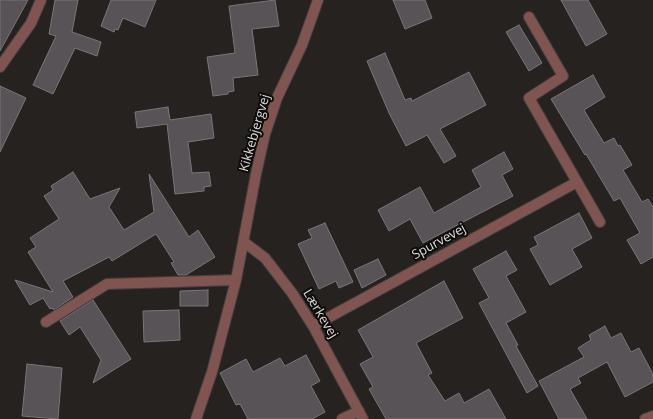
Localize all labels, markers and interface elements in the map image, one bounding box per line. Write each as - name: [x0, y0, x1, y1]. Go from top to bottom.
- street label: Kikkebjergvej: [236, 92, 274, 174]
- street label: Spurvevej: [409, 221, 469, 263]
- street label: Lærkevej: [299, 287, 341, 341]

